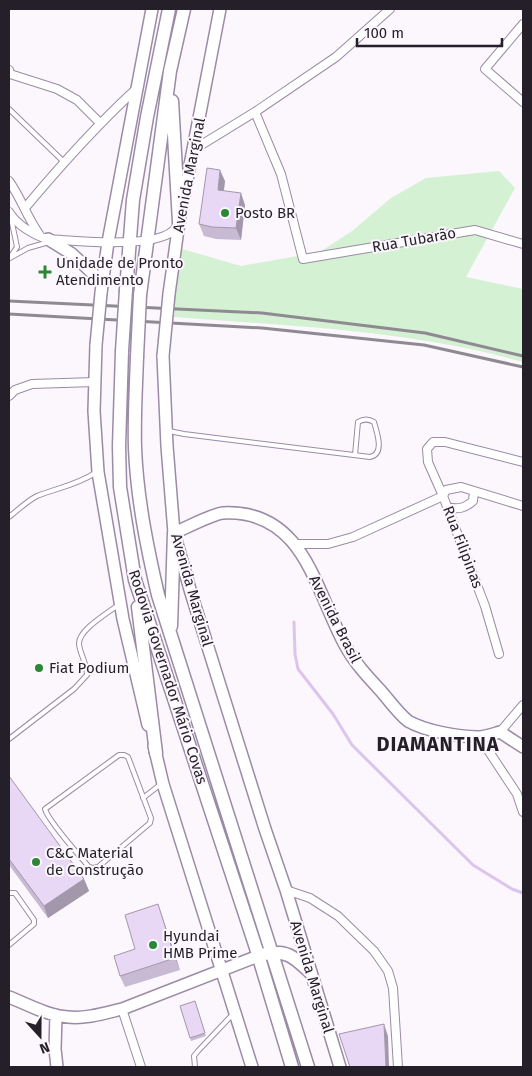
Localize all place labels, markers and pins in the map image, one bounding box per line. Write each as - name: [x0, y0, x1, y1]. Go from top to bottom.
- place label: Posto BR: [235, 204, 295, 222]
- marker: Posto BR: [219, 207, 231, 219]
- place label: Unidade de Pronto Atendimento: [56, 254, 184, 289]
- marker: Unidade de Pronto Atendimento: [38, 265, 52, 279]
- place label: Fiat Podium: [49, 659, 129, 677]
- marker: Fiat Podium: [33, 662, 45, 674]
- place label: C&C Material de Construção: [46, 844, 144, 879]
- marker: C&C Material de Construção: [30, 856, 42, 868]
- place label: Hyundai HMB Prime: [163, 927, 237, 962]
- marker: Hyundai HMB Prime: [147, 939, 159, 951]

